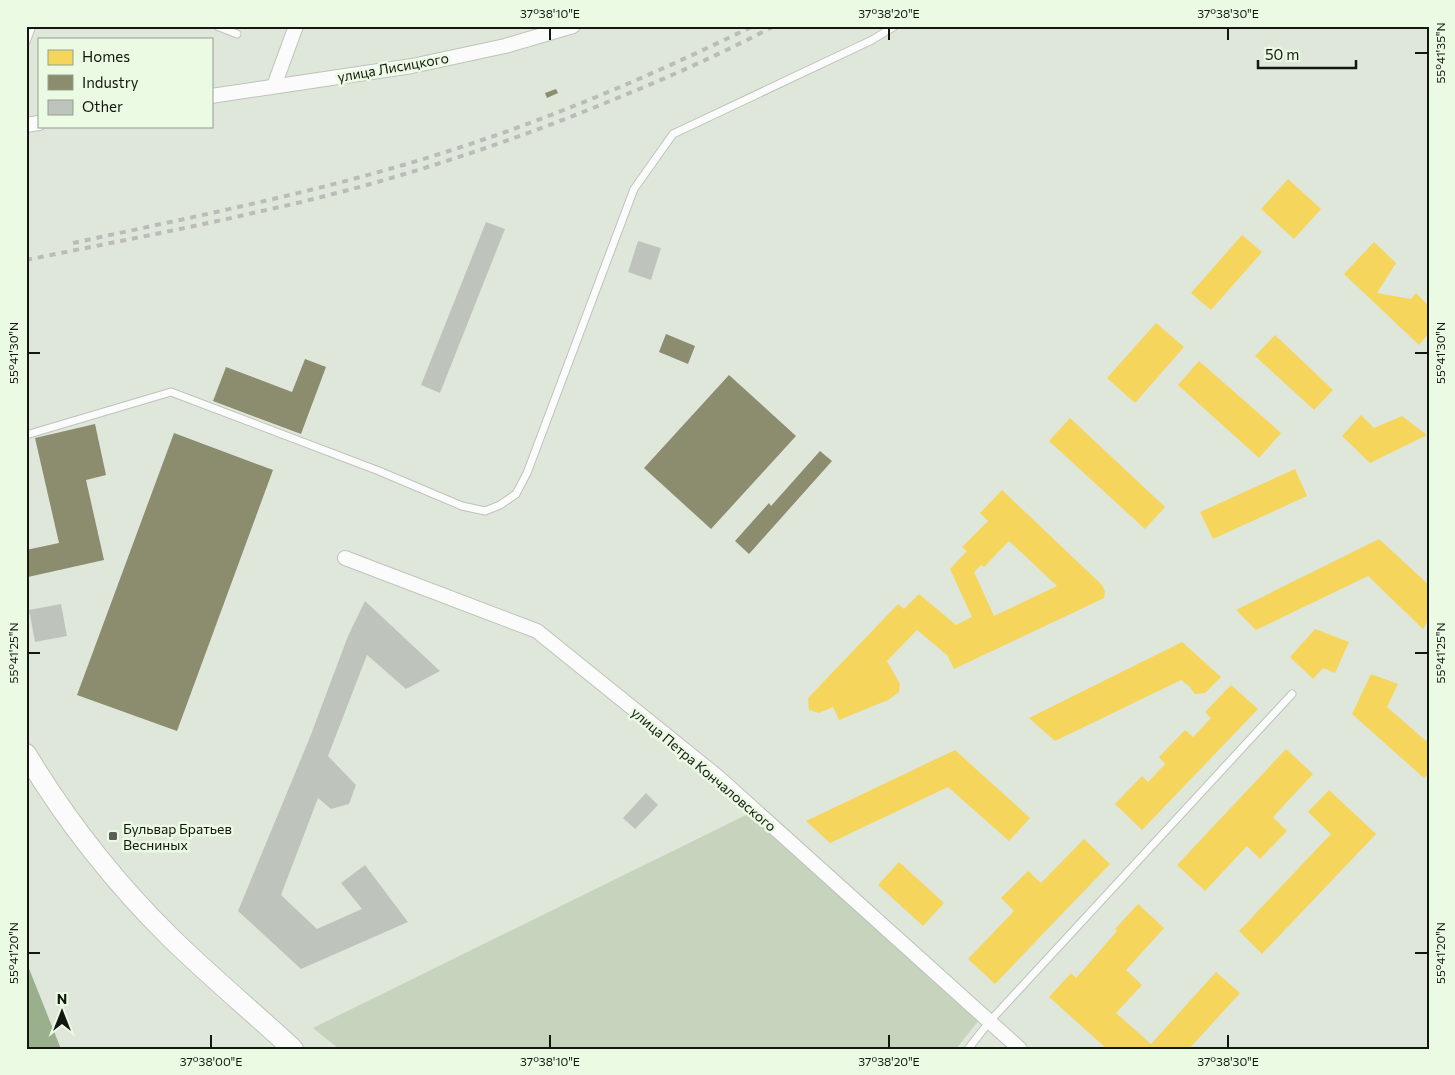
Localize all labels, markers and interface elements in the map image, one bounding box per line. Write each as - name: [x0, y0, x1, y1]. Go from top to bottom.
- text: 37°38'10"E: [520, 6, 580, 20]
- text: 37°38'20"E: [858, 6, 920, 20]
- text: 37°38'30"E: [1197, 6, 1259, 20]
- text: 55°41'35"N: [1433, 22, 1447, 84]
- legend: [38, 38, 212, 128]
- scale bar: [1258, 38, 1355, 70]
- text: 50 m: [1265, 45, 1299, 63]
- text: Homes: [82, 47, 130, 65]
- street label: улица Лисицкого: [336, 49, 450, 85]
- text: Industry: [82, 73, 139, 91]
- text: Other: [82, 97, 123, 115]
- text: 55°41'30"N: [6, 322, 20, 384]
- text: 55°41'30"N: [1433, 322, 1447, 384]
- text: 55°41'25"N: [6, 623, 20, 683]
- text: 55°41'25"N: [1433, 623, 1447, 683]
- street label: улица Петра Кончаловского: [628, 703, 780, 835]
- place label: Бульвар Братьев Весниных: [123, 820, 232, 853]
- marker: Бульвар Братьев Весниных: [107, 830, 119, 842]
- text: 55°41'20"N: [6, 922, 20, 984]
- text: 55°41'20"N: [1433, 922, 1447, 984]
- north arrow: [38, 988, 88, 1038]
- text: N: [57, 990, 67, 1007]
- text: 37°38'00"E: [180, 1054, 242, 1068]
- text: 37°38'10"E: [520, 1054, 580, 1068]
- text: 37°38'20"E: [858, 1054, 920, 1068]
- text: 37°38'30"E: [1197, 1054, 1259, 1068]

